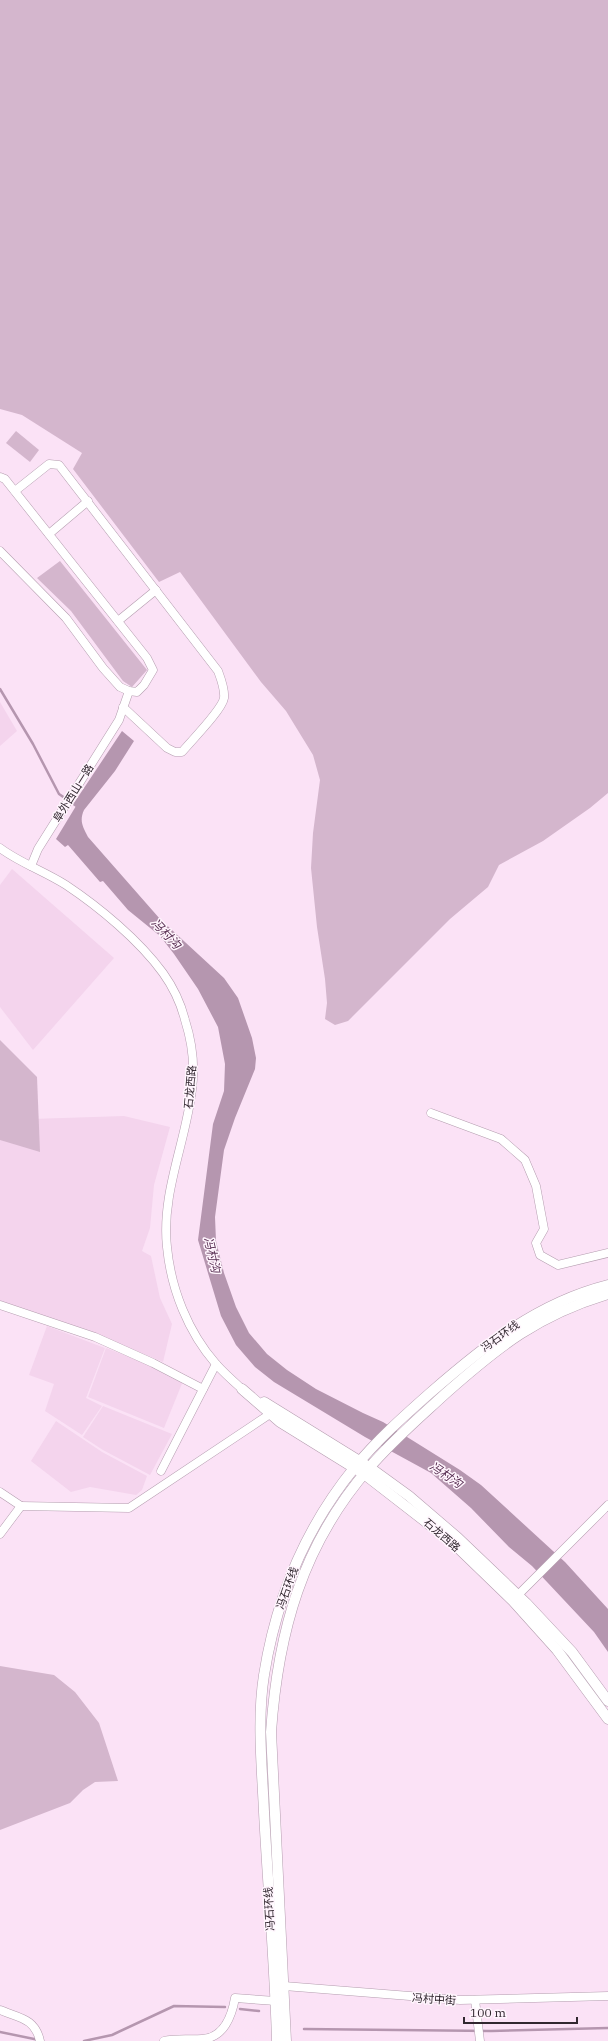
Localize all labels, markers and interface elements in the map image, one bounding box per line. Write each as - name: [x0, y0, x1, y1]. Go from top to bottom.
- street label: 阜外西山一路: [50, 761, 96, 825]
- water label: 冯村沟: [149, 915, 185, 953]
- street label: 石龙西路: [181, 1064, 199, 1110]
- water label: 冯村沟: [201, 1236, 224, 1276]
- street label: 冯石环线: [478, 1317, 522, 1355]
- water label: 冯村沟: [427, 1458, 467, 1492]
- street label: 石龙西路: [421, 1515, 463, 1555]
- street label: 冯石环线: [273, 1565, 301, 1611]
- street label: 冯石环线: [261, 1887, 277, 1931]
- street label: 冯村中街: [412, 1990, 456, 2008]
- scale bar: [464, 1999, 577, 2025]
- text: 100 m: [470, 2005, 506, 2020]

